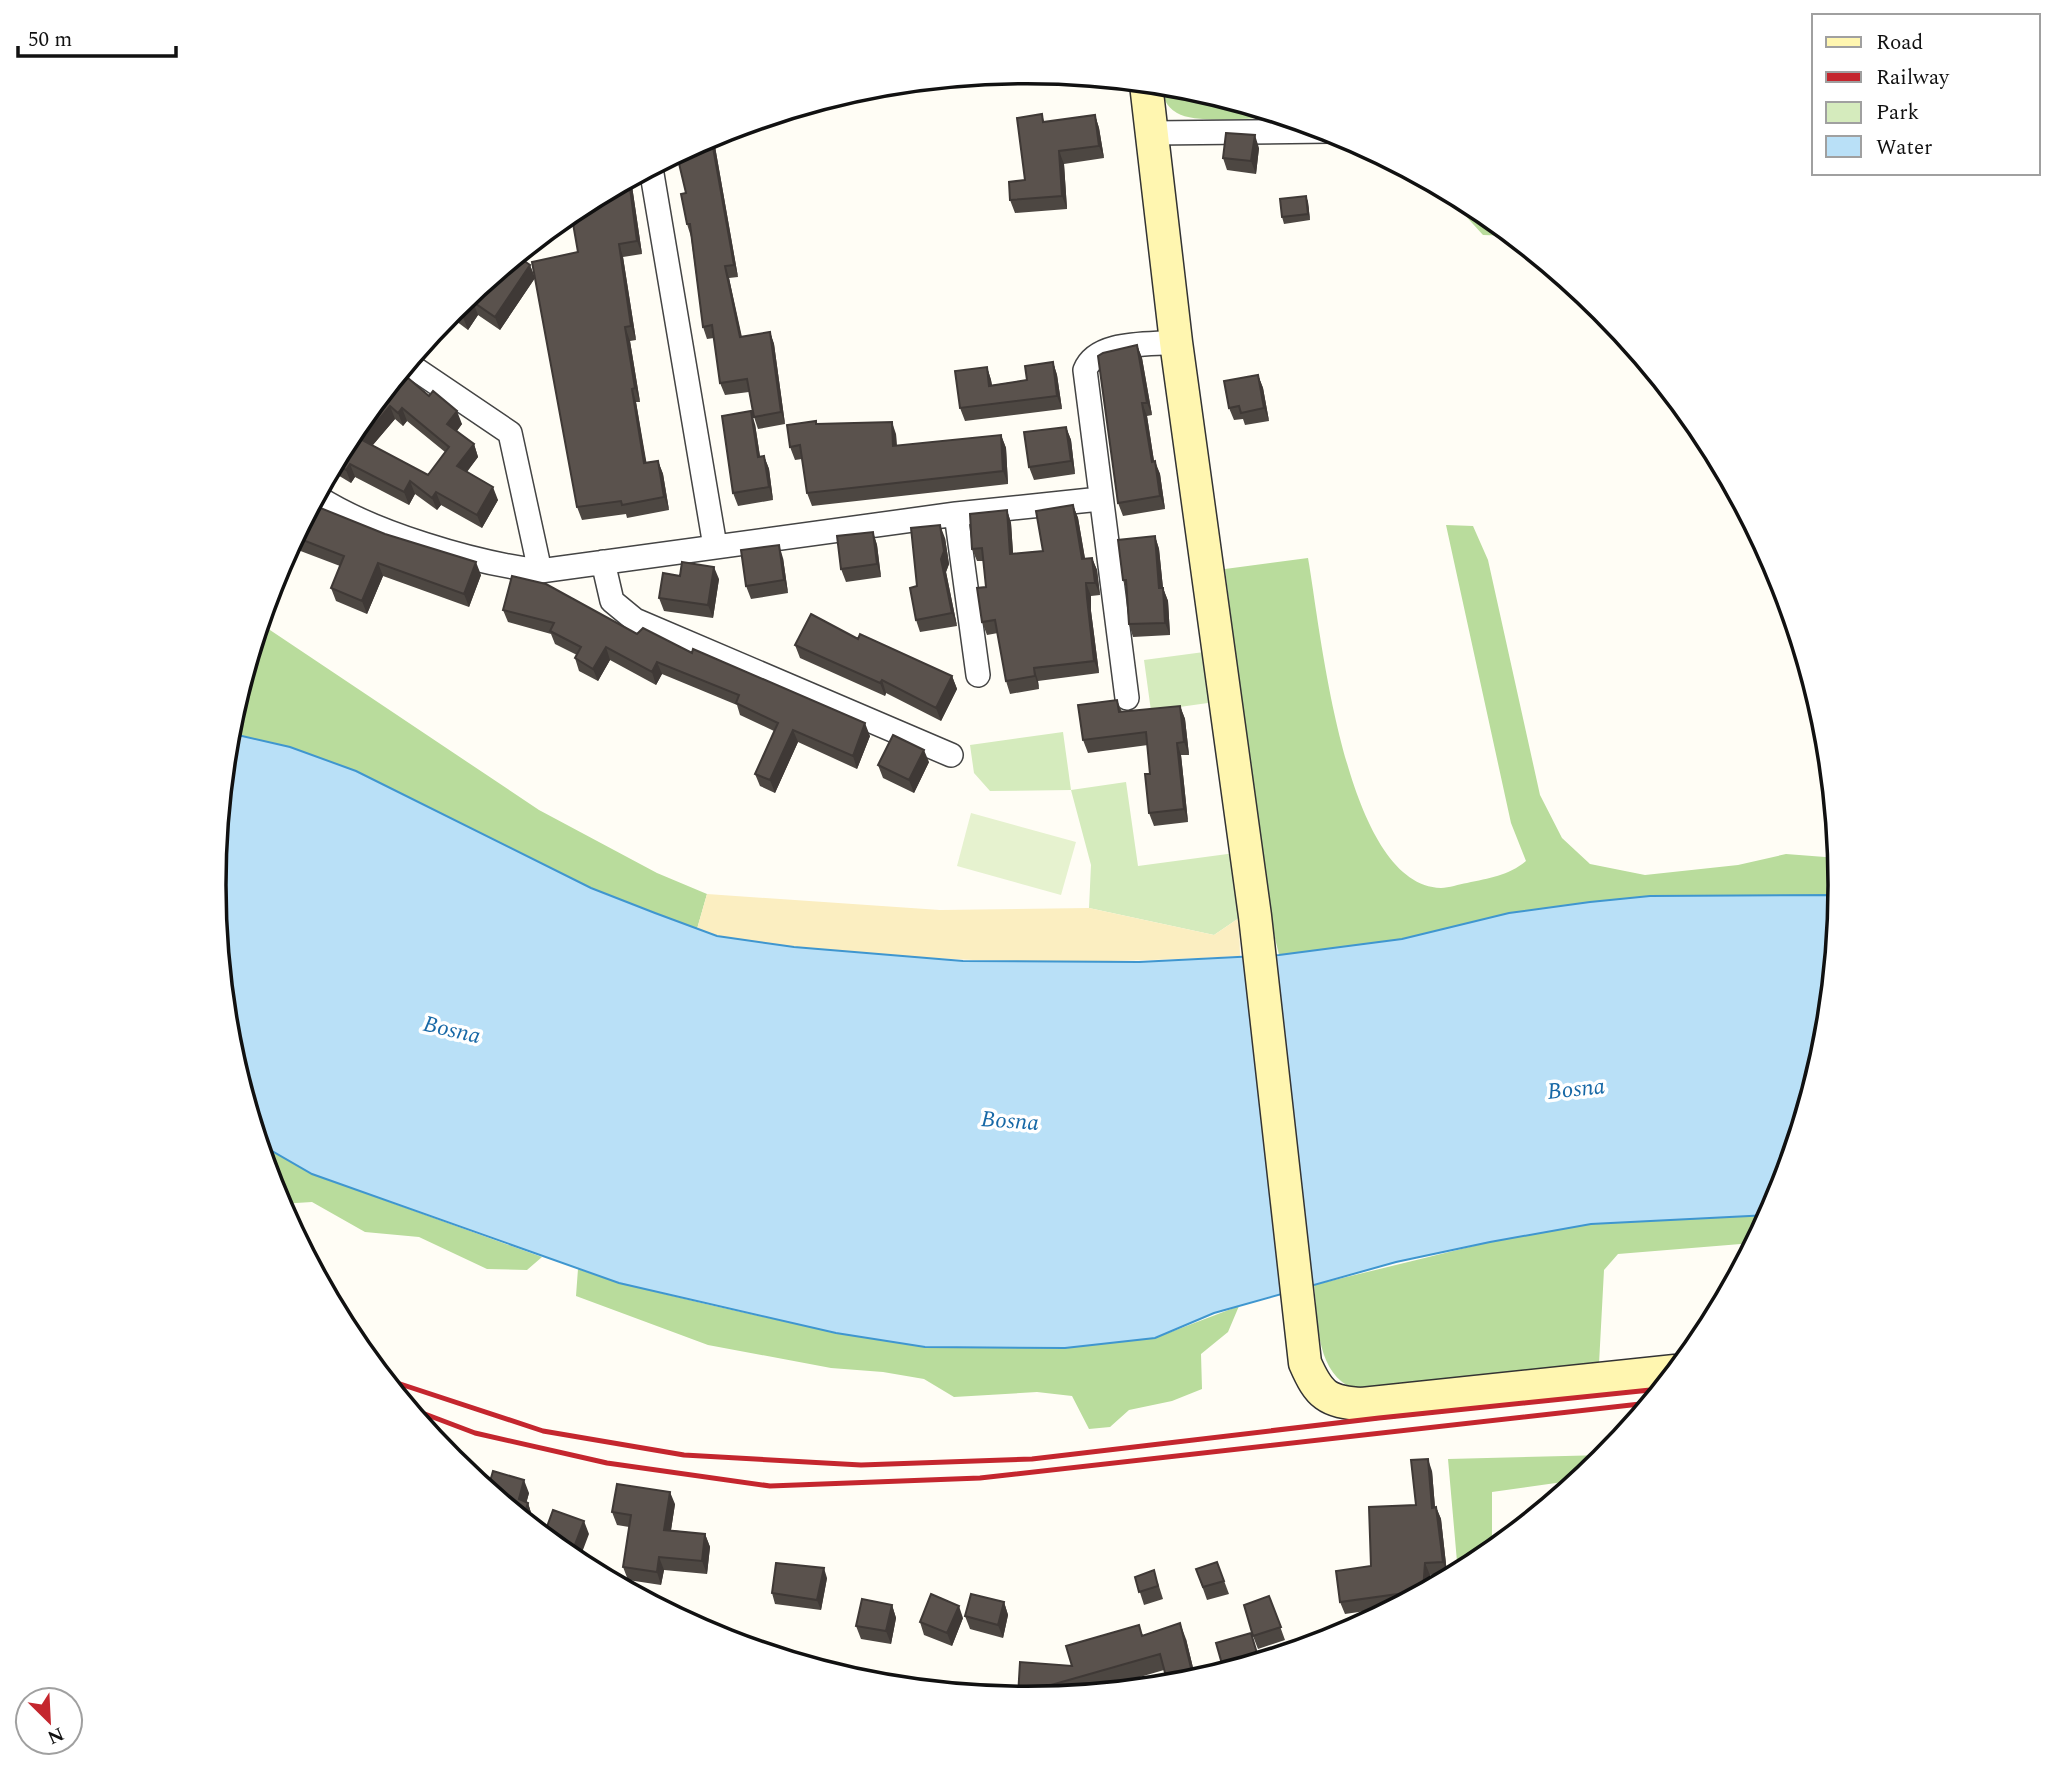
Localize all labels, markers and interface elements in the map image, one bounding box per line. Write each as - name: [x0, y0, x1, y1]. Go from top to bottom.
- scale bar: [18, 14, 175, 58]
- legend: [1812, 14, 2040, 175]
- text: 50 m: [28, 24, 72, 56]
- text: Road: [1876, 27, 1923, 59]
- text: Railway: [1876, 62, 1950, 94]
- text: Park: [1876, 97, 1920, 129]
- text: Water: [1876, 132, 1932, 164]
- water label: Bosna: [419, 1007, 484, 1054]
- water label: Bosna: [1545, 1069, 1607, 1110]
- water label: Bosna: [980, 1102, 1040, 1141]
- north arrow: [14, 1686, 84, 1756]
- text: N: [42, 1719, 68, 1752]

